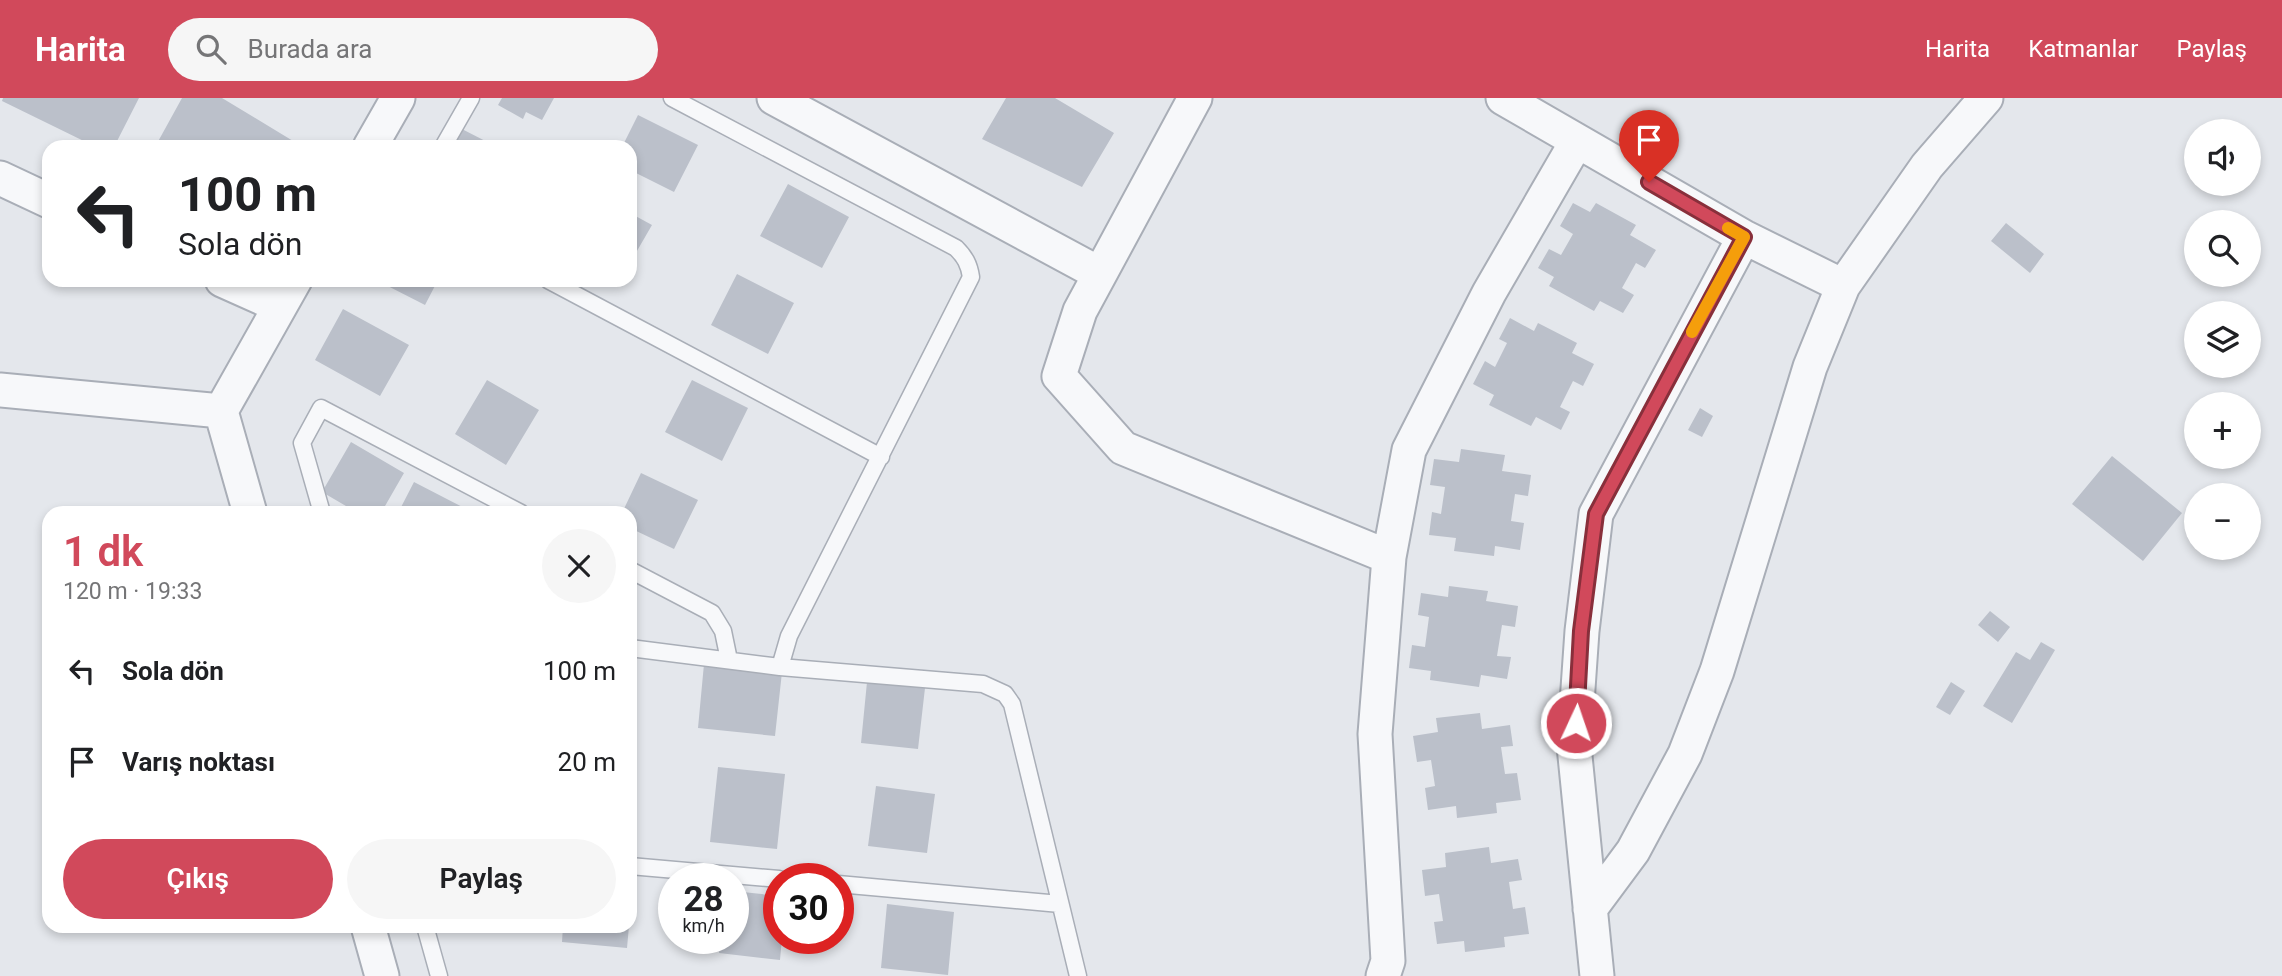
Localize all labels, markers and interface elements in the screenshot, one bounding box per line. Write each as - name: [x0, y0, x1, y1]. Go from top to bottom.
- search box: [168, 18, 658, 81]
- text: Harita: [35, 30, 126, 69]
- icon: search: [192, 30, 230, 68]
- text: Burada ara: [248, 34, 372, 64]
- text: Harita: [1925, 35, 1990, 63]
- text: Katmanlar: [2028, 35, 2138, 63]
- text: Paylaş: [2176, 35, 2247, 63]
- pin: [1619, 110, 1679, 182]
- map controls: [2184, 119, 2261, 560]
- button: sound: [2184, 119, 2261, 196]
- icon: arrive: [1630, 121, 1668, 159]
- text: 100 m: [178, 166, 317, 223]
- icon: left: [63, 168, 154, 259]
- button: search: [2184, 210, 2261, 287]
- text: Sola dön: [178, 225, 302, 263]
- button: layers: [2184, 301, 2261, 378]
- button: +: [2184, 392, 2261, 469]
- button: −: [2184, 483, 2261, 560]
- text: 1 dk: [63, 527, 143, 576]
- button: close: [542, 529, 616, 603]
- text: 120 m · 19:33: [63, 578, 202, 605]
- icon: left: [63, 652, 101, 690]
- text: Sola dön: [122, 656, 224, 686]
- text: 100 m: [543, 656, 616, 686]
- position arrow: [1539, 686, 1613, 760]
- icon: arrive: [63, 743, 101, 781]
- text: Varış noktası: [122, 747, 275, 777]
- text: 20 m: [558, 747, 616, 777]
- button: Çıkış: [63, 839, 333, 919]
- button: Paylaş: [347, 839, 616, 919]
- speed limit sign: 30: [763, 863, 854, 954]
- text: 28: [683, 879, 724, 920]
- text: km/h: [682, 915, 725, 936]

